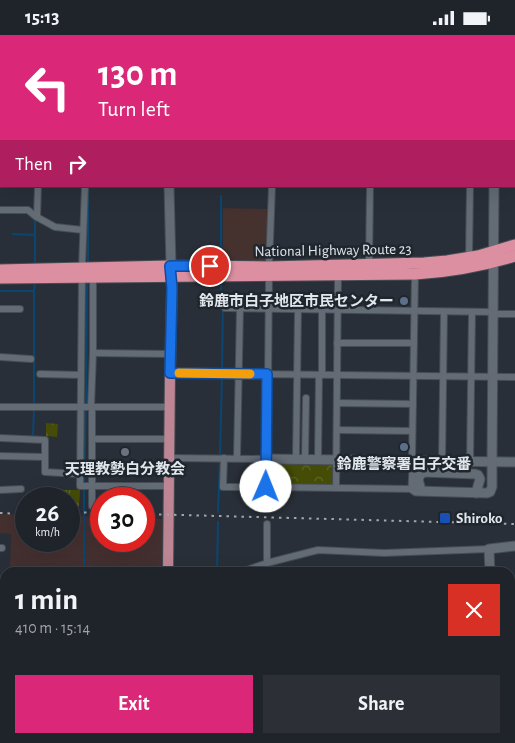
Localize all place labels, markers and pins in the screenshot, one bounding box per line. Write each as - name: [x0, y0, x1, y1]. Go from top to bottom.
- pin: [189, 245, 231, 287]
- place label: 鈴鹿市白子地区市民センター: [199, 292, 394, 309]
- marker: 鈴鹿市白子地区市民センター: [398, 295, 410, 307]
- marker: 鈴鹿警察署白子交番: [398, 441, 410, 453]
- marker: 天理教勢白分教会: [119, 446, 131, 458]
- place label: 鈴鹿警察署白子交番: [336, 455, 472, 472]
- place label: 天理教勢白分教会: [65, 460, 185, 477]
- marker: Shiroko: [438, 511, 452, 525]
- place label: Shiroko: [456, 511, 503, 526]

